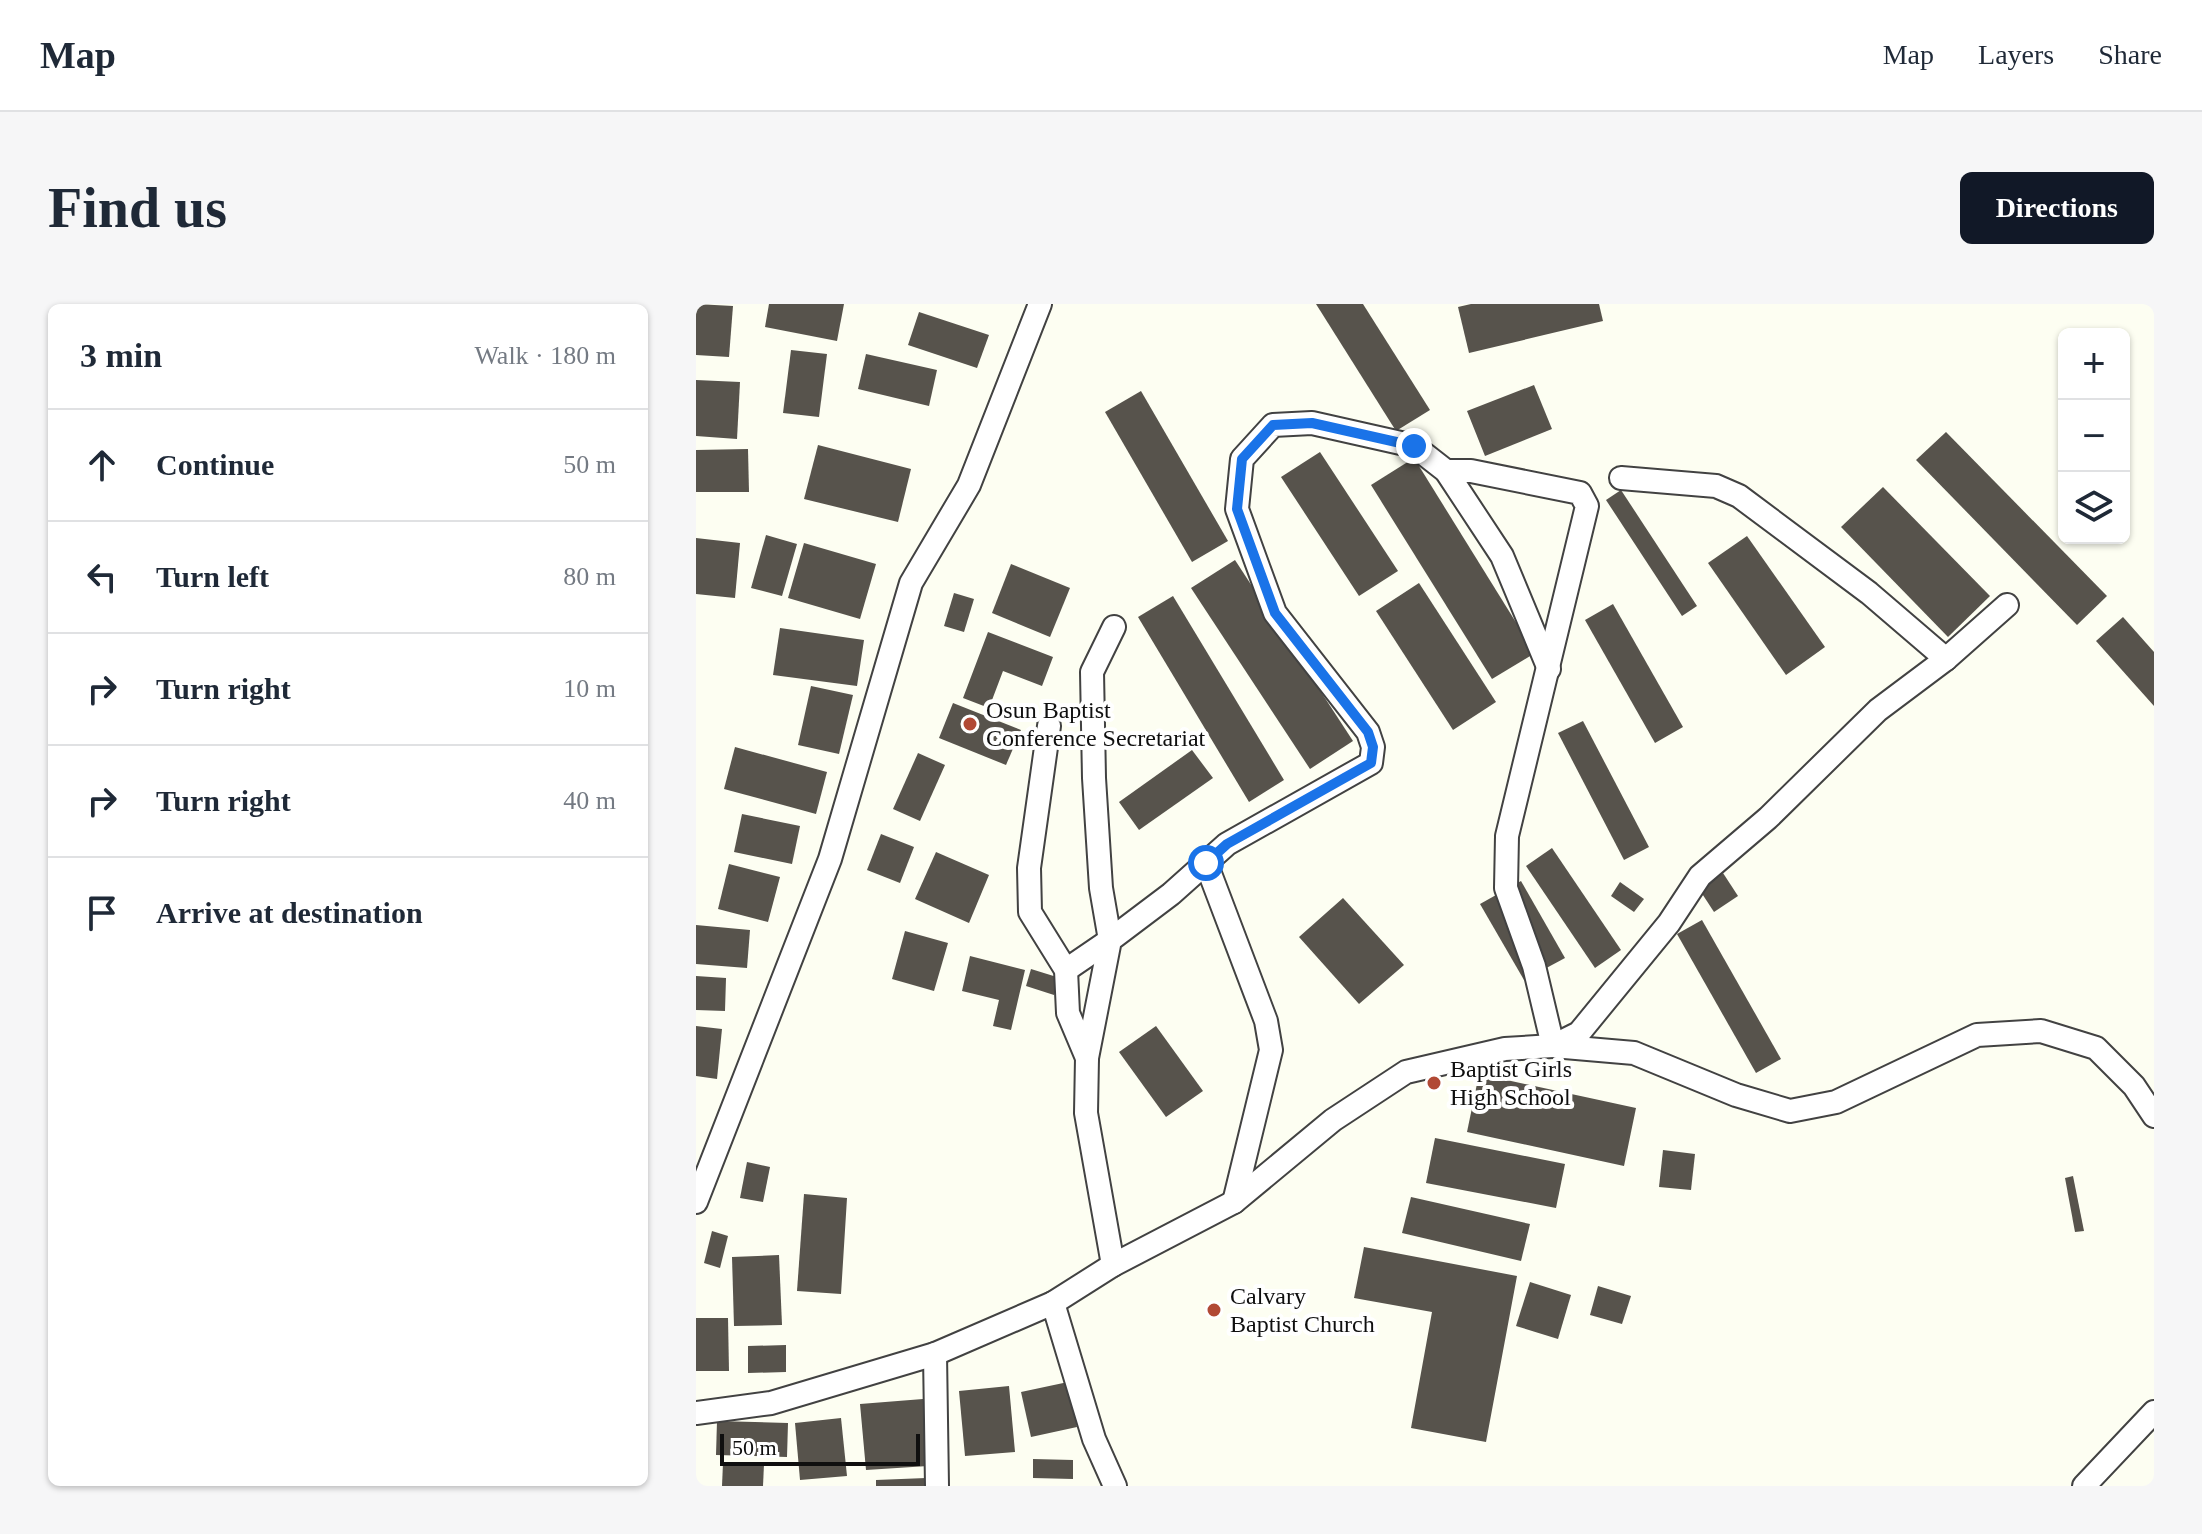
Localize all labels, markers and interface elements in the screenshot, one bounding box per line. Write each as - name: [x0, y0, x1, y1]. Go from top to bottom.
- text: Map: [40, 34, 116, 76]
- text: Map: [1883, 39, 1934, 70]
- text: Layers: [1978, 39, 2054, 70]
- text: Share: [2098, 39, 2162, 70]
- button: Directions: [1960, 172, 2154, 244]
- text: Find us: [48, 177, 227, 239]
- map controls: [2058, 328, 2130, 544]
- button: +: [2058, 328, 2130, 400]
- text: 3 min: [80, 337, 162, 374]
- text: Walk · 180 m: [474, 341, 616, 370]
- button: −: [2058, 400, 2130, 472]
- route end: [1396, 428, 1432, 464]
- icon: ahead: [80, 443, 124, 487]
- text: Continue: [156, 448, 274, 481]
- text: 50 m: [563, 450, 616, 479]
- button: layers: [2058, 472, 2130, 544]
- icon: left: [80, 555, 124, 599]
- text: Turn left: [156, 560, 269, 593]
- text: 80 m: [563, 562, 616, 591]
- icon: right: [80, 667, 124, 711]
- text: Turn right: [156, 672, 291, 705]
- text: 10 m: [563, 674, 616, 703]
- place label: Osun Baptist Conference Secretariat: [986, 697, 1206, 751]
- marker: Osun Baptist Conference Secretariat: [961, 715, 979, 733]
- icon: right: [80, 779, 124, 823]
- text: Turn right: [156, 784, 291, 817]
- text: 40 m: [563, 786, 616, 815]
- route start: [1188, 845, 1224, 881]
- icon: arrive: [80, 891, 124, 935]
- text: Arrive at destination: [156, 896, 423, 929]
- place label: Baptist Girls High School: [1450, 1056, 1572, 1110]
- marker: Baptist Girls High School: [1425, 1074, 1443, 1092]
- place label: Calvary Baptist Church: [1230, 1283, 1375, 1337]
- marker: Calvary Baptist Church: [1205, 1301, 1223, 1319]
- scale bar: [720, 1430, 920, 1466]
- text: 50 m: [732, 1435, 777, 1460]

